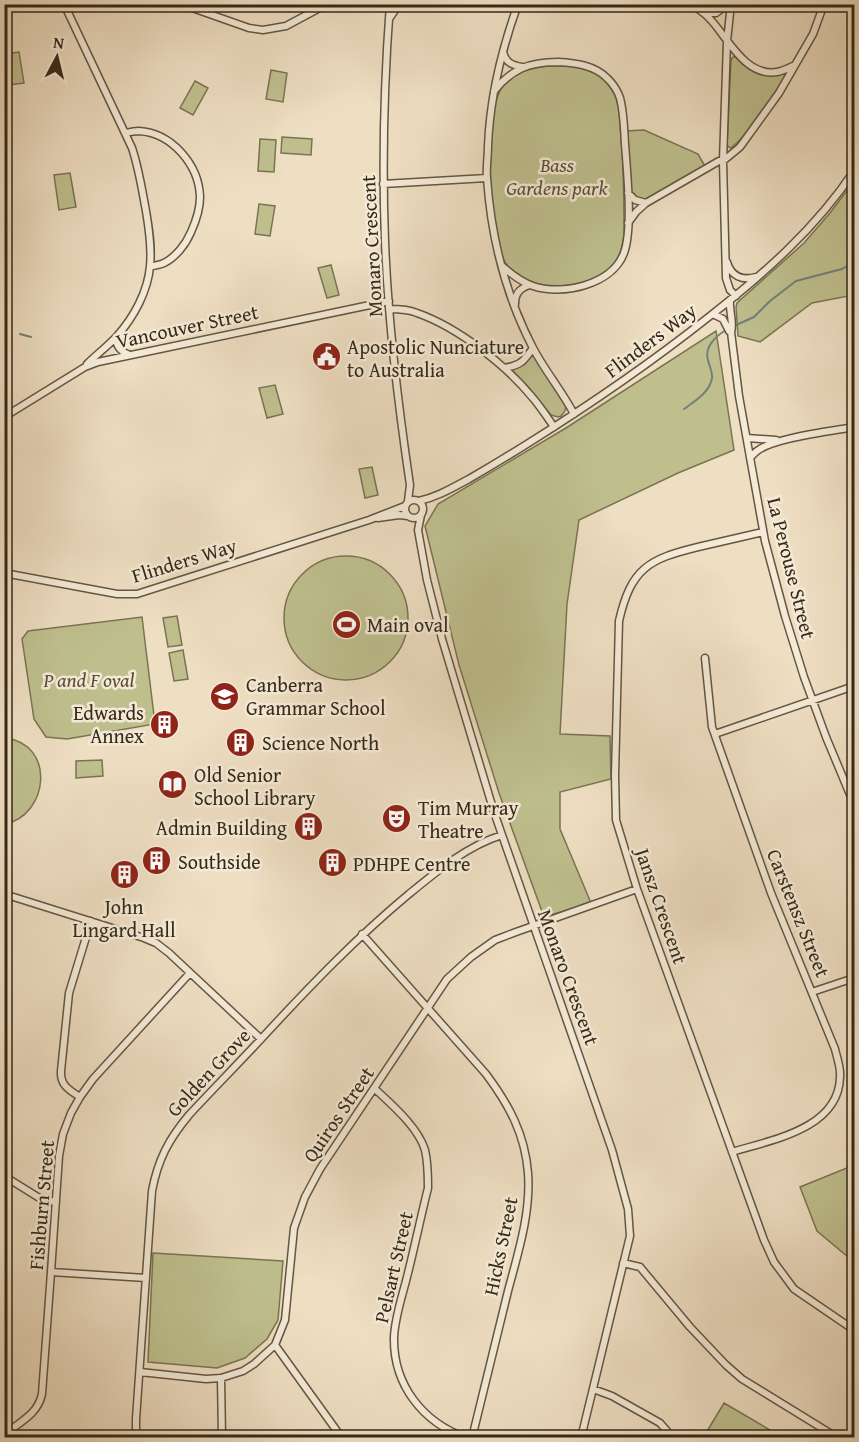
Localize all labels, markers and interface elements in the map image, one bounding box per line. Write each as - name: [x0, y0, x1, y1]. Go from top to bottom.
- north arrow: [27, 27, 87, 87]
- text: N: [52, 30, 66, 55]
- park label: Bass Gardens park: [506, 150, 609, 202]
- street label: Monaro Crescent: [353, 174, 389, 318]
- street label: Flinders Way: [598, 296, 702, 384]
- street label: Vancouver Street: [113, 297, 261, 355]
- place label: Apostolic Nunciature to Australia: [347, 332, 524, 384]
- public building icon: Apostolic Nunciature to Australia: [310, 341, 342, 373]
- street label: La Perouse Street: [760, 494, 824, 642]
- street label: Flinders Way: [128, 530, 240, 590]
- sports icon: Main oval: [330, 608, 362, 640]
- place label: Main oval: [367, 610, 449, 639]
- park label: P and F oval: [43, 665, 135, 694]
- place label: Canberra Grammar School: [246, 670, 386, 722]
- school or university icon: Canberra Grammar School: [209, 680, 241, 712]
- place label: Edwards Annex: [73, 698, 145, 750]
- building icon: Edwards Annex: [149, 708, 181, 740]
- building icon: Science North: [225, 726, 257, 758]
- place label: Science North: [262, 728, 379, 757]
- place label: Old Senior School Library: [194, 760, 315, 812]
- library icon: Old Senior School Library: [157, 769, 189, 801]
- place label: Tim Murray Theatre: [418, 793, 519, 845]
- theatre icon: Tim Murray Theatre: [381, 802, 413, 834]
- building icon: Admin Building: [292, 811, 324, 843]
- place label: Admin Building: [156, 813, 287, 842]
- street label: Jansz Crescent: [628, 841, 695, 968]
- building icon: Southside: [141, 845, 173, 877]
- street label: Carstensz Street: [760, 845, 838, 981]
- place label: Southside: [178, 847, 261, 876]
- building icon: PDHPE Centre: [316, 847, 348, 879]
- place label: PDHPE Centre: [353, 849, 470, 878]
- building icon: John Lingard Hall: [108, 859, 140, 891]
- place label: John Lingard Hall: [72, 892, 176, 944]
- street label: Monaro Crescent: [531, 905, 607, 1049]
- street label: Golden Grove: [159, 1021, 257, 1123]
- street label: Quiros Street: [295, 1060, 381, 1168]
- street label: Fishburn Street: [21, 1139, 61, 1271]
- street label: Hicks Street: [475, 1194, 525, 1298]
- street label: Pelsart Street: [366, 1208, 420, 1326]

